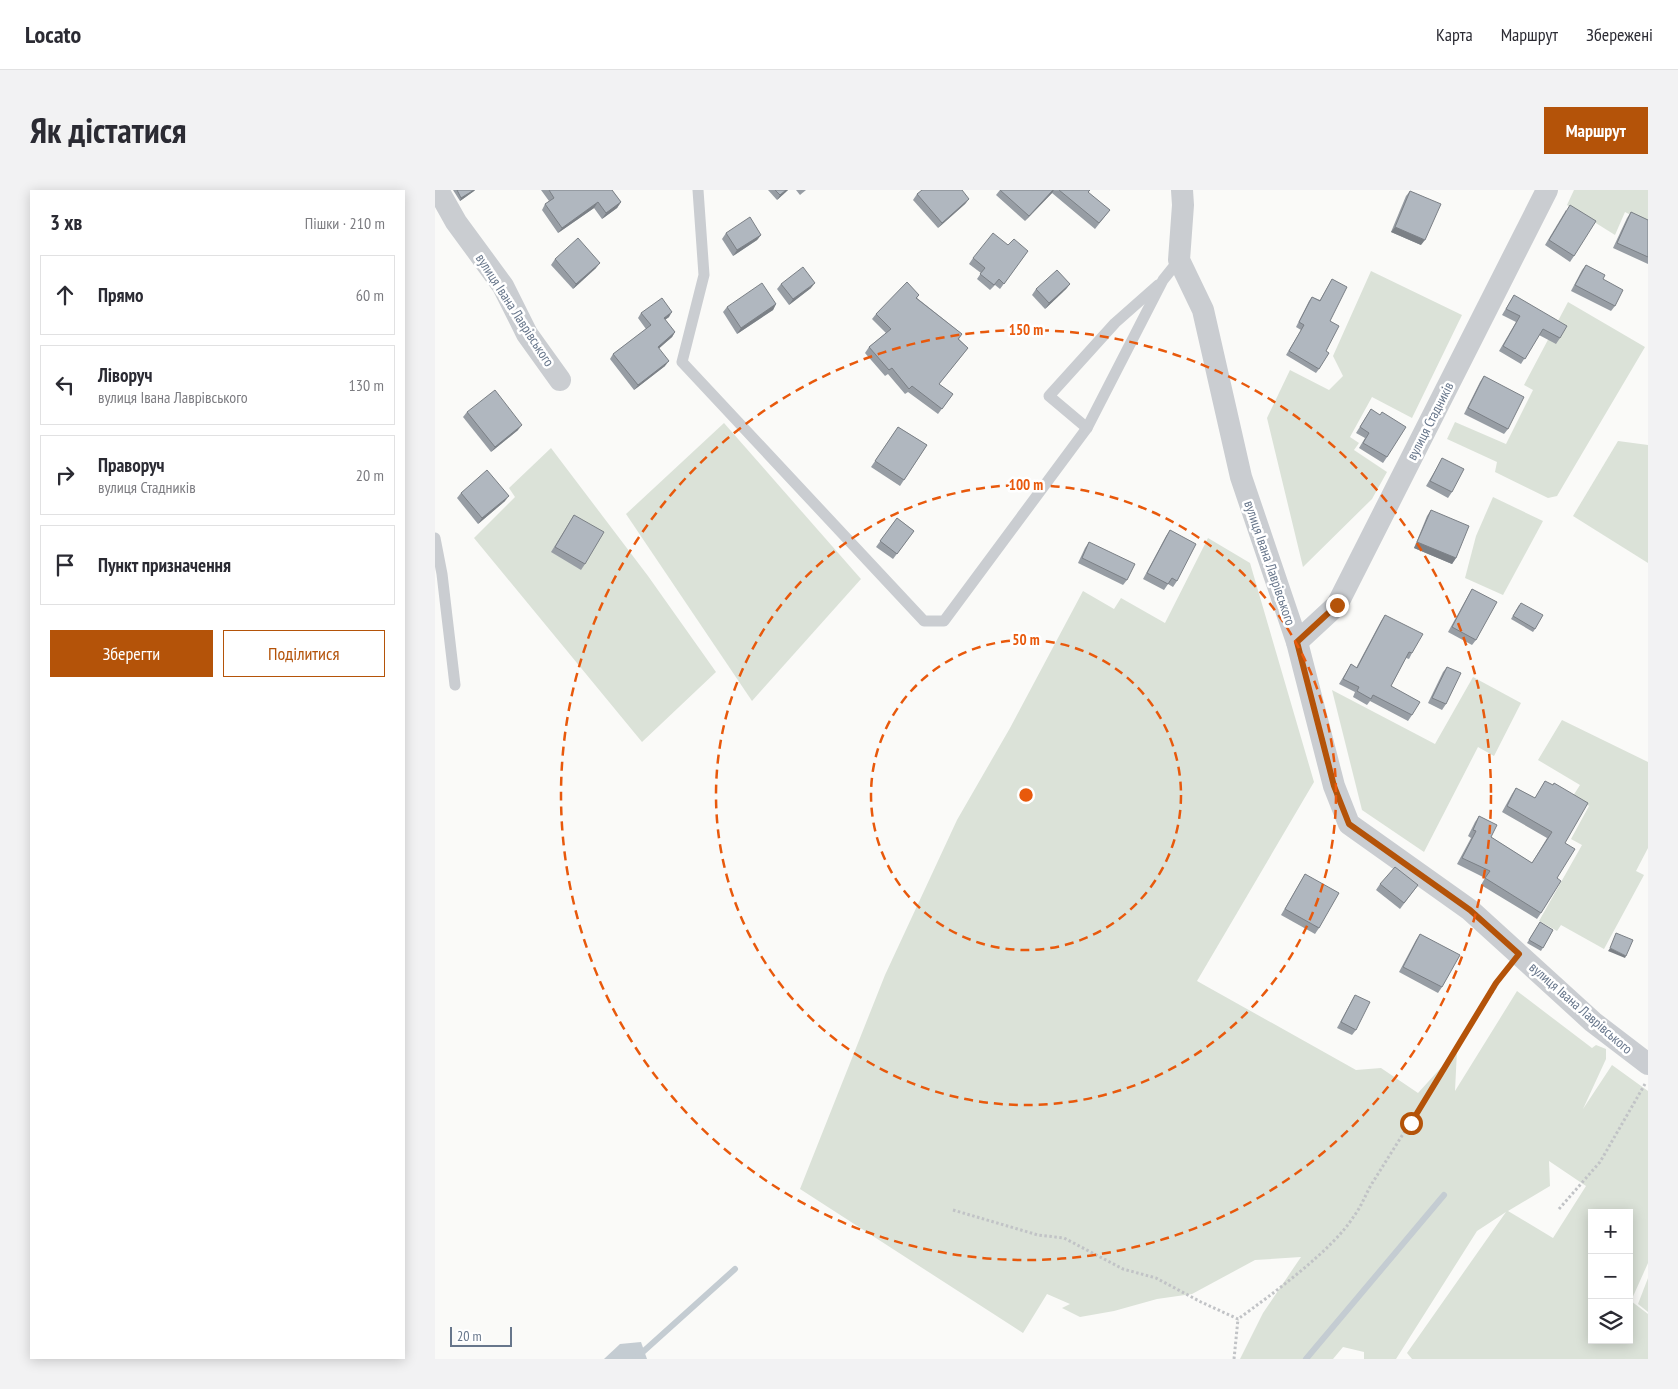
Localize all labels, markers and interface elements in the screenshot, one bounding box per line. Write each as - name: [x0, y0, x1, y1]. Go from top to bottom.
- text: Locato: [25, 19, 81, 50]
- text: Карта: [1436, 23, 1473, 46]
- text: Маршрут: [1501, 23, 1558, 46]
- text: Збережені: [1586, 23, 1653, 46]
- text: Як дістатися: [30, 107, 186, 153]
- button: Маршрут: [1544, 107, 1648, 154]
- text: 3 хв: [50, 209, 82, 236]
- text: Пішки · 210 m: [305, 213, 385, 233]
- street label: вулиця Івана Лаврівського: [472, 250, 558, 370]
- icon: ahead: [51, 281, 79, 309]
- text: Прямо: [98, 283, 143, 307]
- text: 60 m: [356, 285, 384, 305]
- text: 150 m: [1009, 320, 1043, 339]
- text: Ліворуч: [98, 363, 152, 387]
- icon: left: [51, 371, 79, 399]
- text: 130 m: [349, 375, 384, 395]
- street label: вулиця Стадників: [1403, 379, 1458, 463]
- text: вулиця Івана Лаврівського: [98, 387, 248, 407]
- text: Праворуч: [98, 453, 165, 477]
- icon: right: [51, 461, 79, 489]
- text: 20 m: [356, 465, 384, 485]
- text: 100 m: [1009, 475, 1043, 494]
- text: вулиця Стадників: [98, 477, 196, 497]
- street label: вулиця Івана Лаврівського: [1240, 498, 1300, 628]
- icon: arrive: [51, 551, 79, 579]
- text: Пункт призначення: [98, 553, 231, 577]
- route end: [1326, 594, 1349, 617]
- button: Зберегти: [50, 630, 213, 677]
- button: Поділитися: [223, 630, 385, 677]
- text: 50 m: [1012, 630, 1040, 649]
- centre of rings: [1017, 786, 1035, 804]
- street label: вулиця Івана Лаврівського: [1526, 958, 1636, 1058]
- route start: [1400, 1112, 1423, 1135]
- map controls: [1588, 1209, 1633, 1344]
- button: +: [1588, 1209, 1633, 1254]
- button: −: [1588, 1254, 1633, 1299]
- button: layers: [1588, 1299, 1633, 1344]
- scale bar: [450, 1324, 513, 1347]
- text: 20 m: [457, 1327, 482, 1345]

